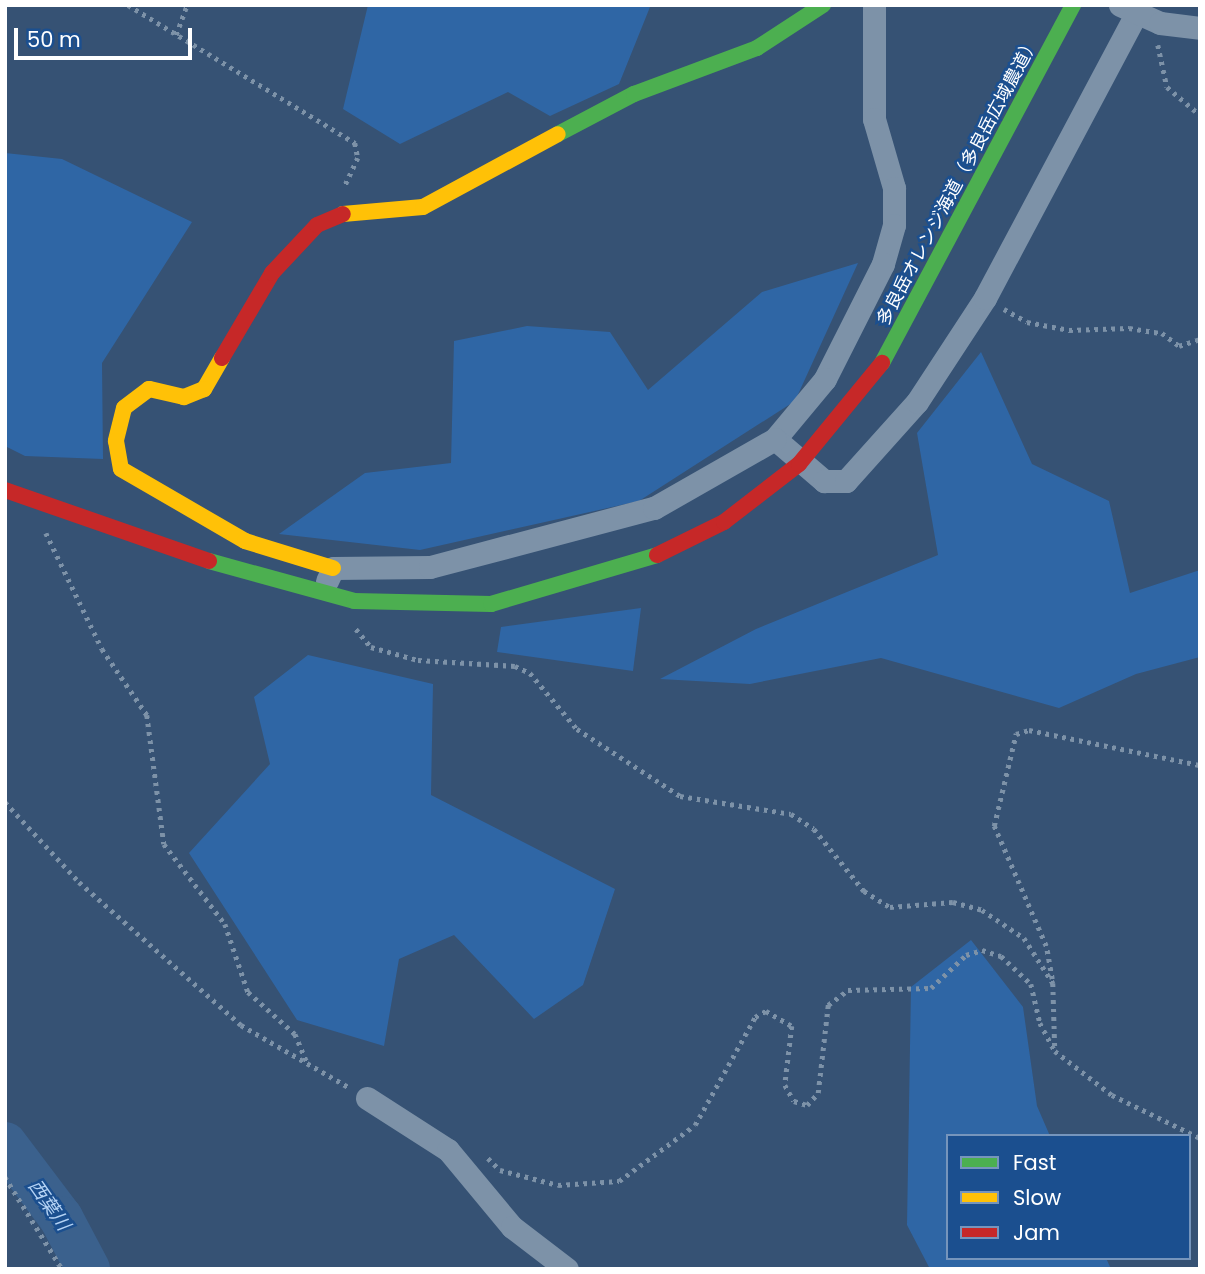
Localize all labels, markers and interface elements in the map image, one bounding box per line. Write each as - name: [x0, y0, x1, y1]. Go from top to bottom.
- scale bar: [18, 14, 196, 58]
- text: 50 m: [27, 25, 81, 54]
- street label: 多良岳オレンジ海道（多良岳広域農道）: [872, 33, 1044, 329]
- legend: [946, 1134, 1191, 1260]
- text: Fast: [1013, 1148, 1056, 1177]
- water label: 西葉川: [23, 1175, 75, 1235]
- text: Slow: [1013, 1183, 1061, 1212]
- text: Jam: [1013, 1218, 1060, 1247]

